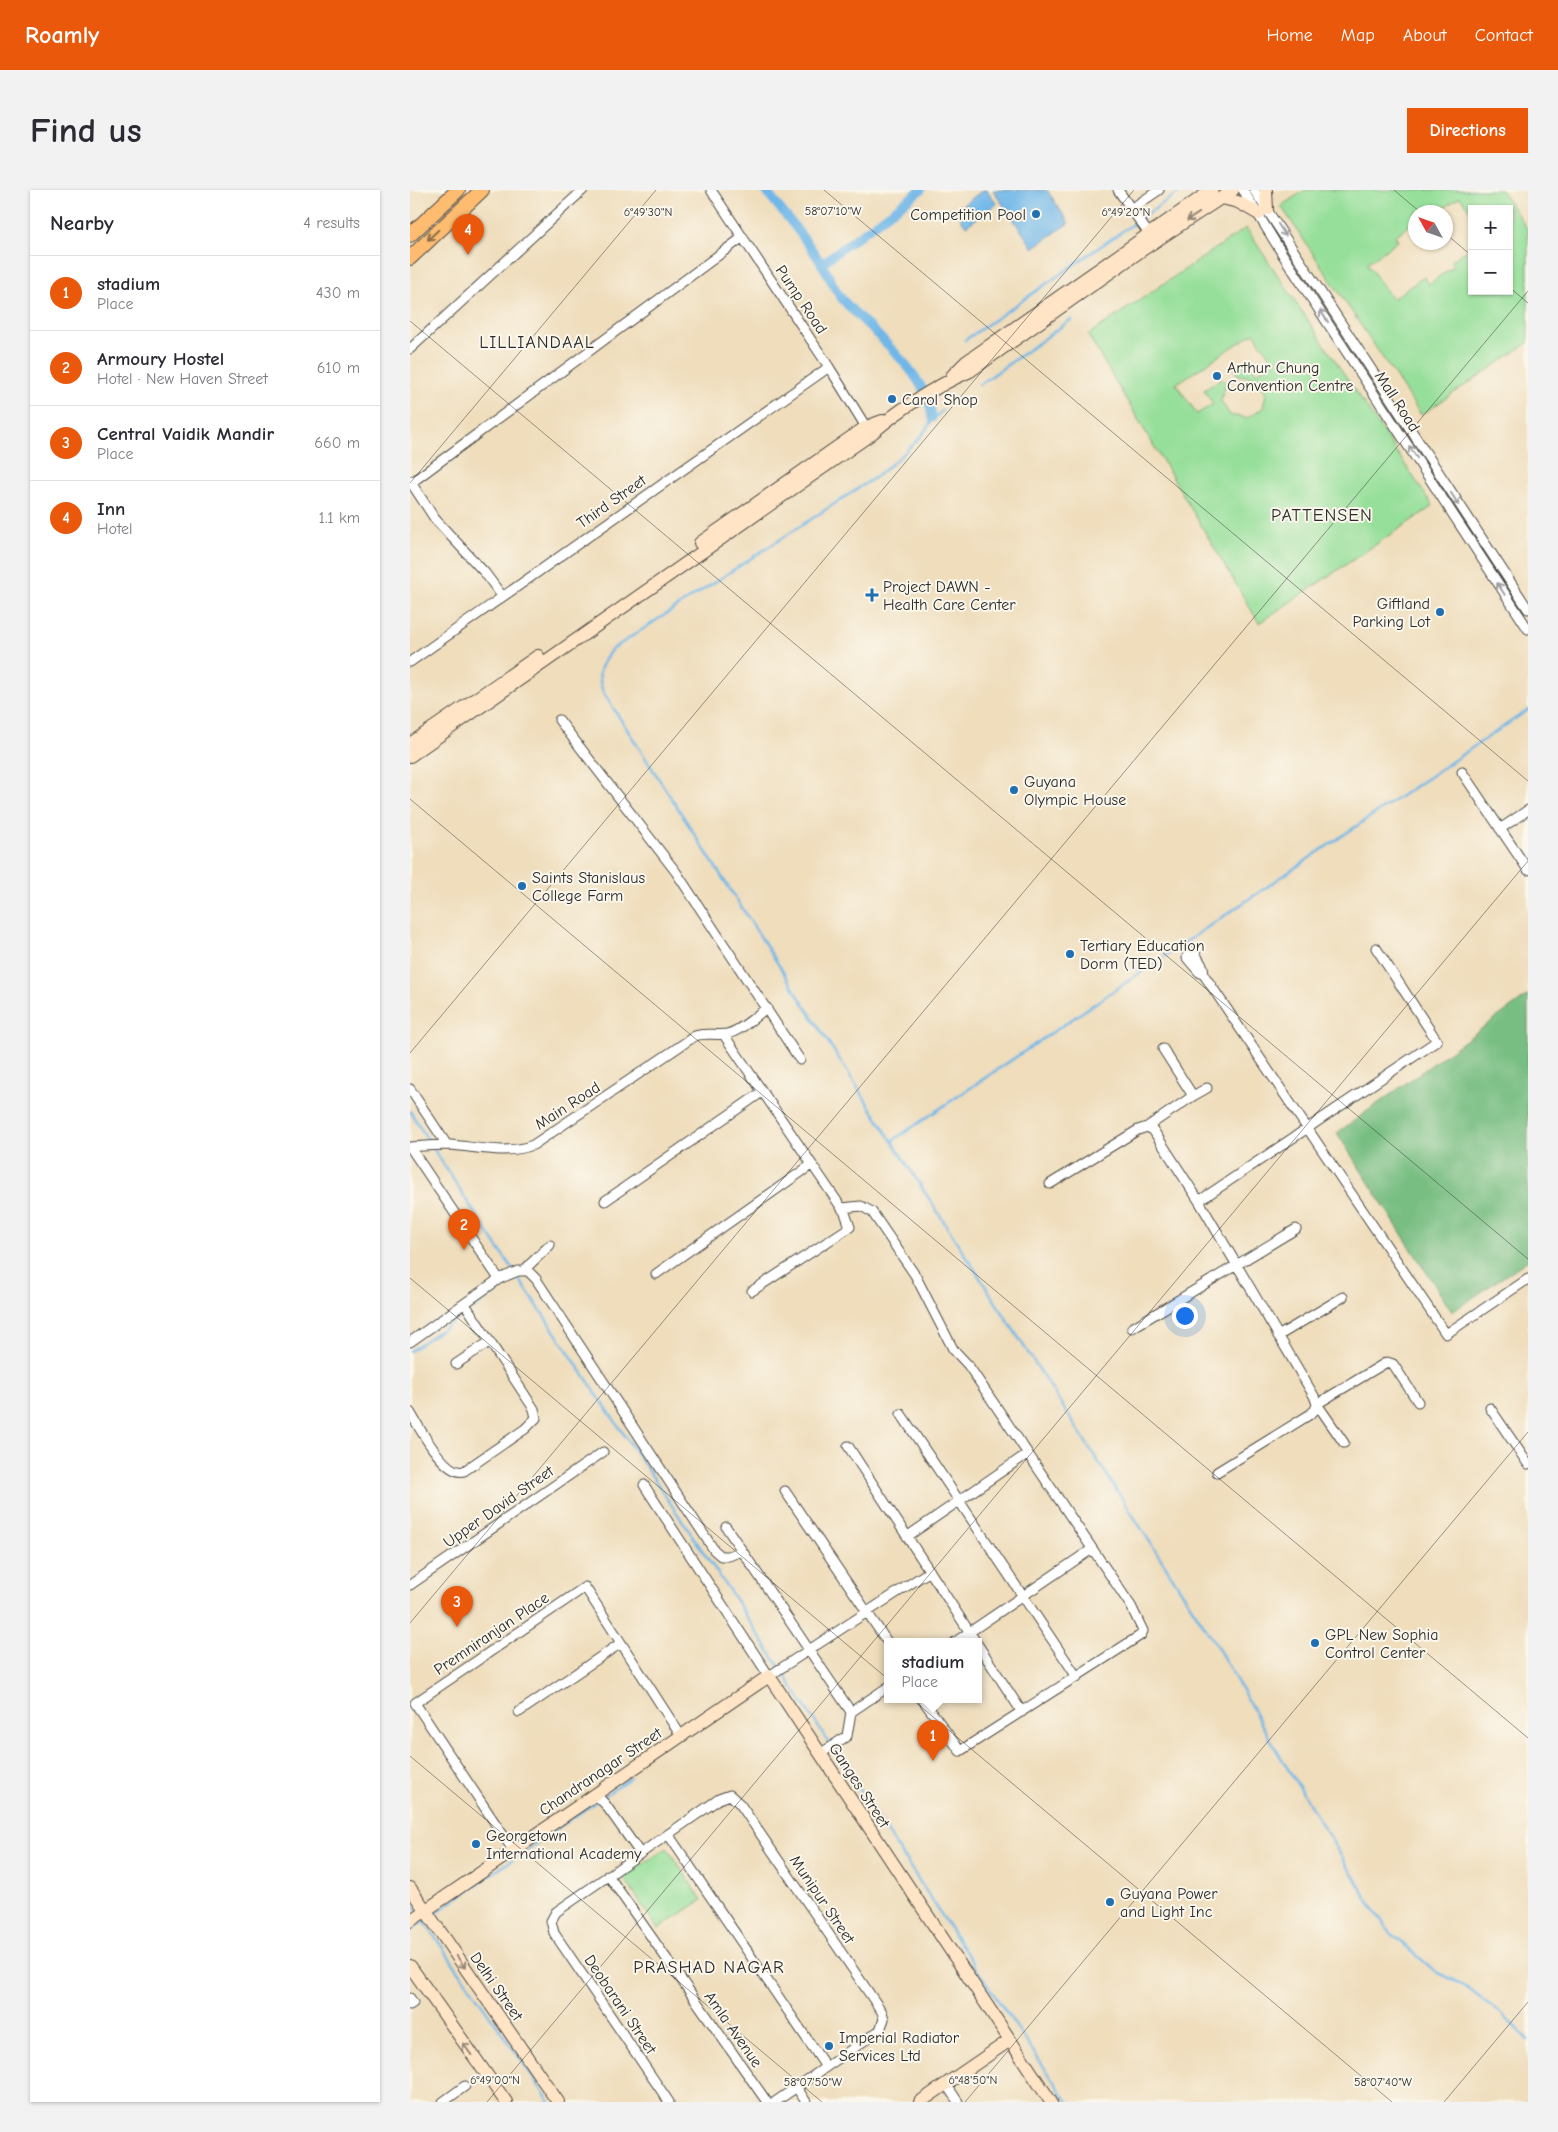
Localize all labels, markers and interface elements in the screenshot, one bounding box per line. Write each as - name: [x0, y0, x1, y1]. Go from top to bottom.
- text: Roamly: [25, 21, 99, 49]
- text: Home: [1266, 25, 1313, 46]
- text: Map: [1341, 25, 1375, 46]
- text: About: [1403, 25, 1447, 46]
- text: Contact: [1475, 25, 1533, 46]
- button: Directions: [1407, 108, 1528, 153]
- text: Find us: [30, 110, 142, 151]
- text: 58°07'10"W: [805, 204, 862, 218]
- text: 6°49'30"N: [624, 205, 672, 219]
- text: 6°49'20"N: [1102, 205, 1150, 219]
- north arrow: [1408, 205, 1453, 250]
- map controls: [1468, 205, 1513, 295]
- button: +: [1468, 205, 1513, 250]
- place label: Competition Pool: [910, 206, 1026, 224]
- marker: Competition Pool: [1030, 208, 1042, 220]
- text: Nearby: [50, 211, 114, 235]
- one-way arrow: [1186, 212, 1200, 222]
- text: 4 results: [303, 214, 360, 232]
- pin: 4: [452, 214, 484, 255]
- one-way arrow: [1277, 223, 1287, 237]
- one-way arrow: [427, 229, 439, 241]
- button: −: [1468, 250, 1513, 295]
- street label: Pump Road: [772, 262, 831, 337]
- text: stadium: [97, 273, 160, 295]
- text: 1: [63, 284, 69, 302]
- text: 430 m: [316, 284, 360, 302]
- text: Place: [97, 295, 133, 313]
- one-way arrow: [1318, 309, 1329, 323]
- district label: LILLIANDAAL: [479, 332, 595, 353]
- text: Armoury Hostel: [97, 348, 224, 370]
- text: 2: [62, 359, 70, 377]
- text: 610 m: [317, 359, 360, 377]
- place label: Arthur Chung Convention Centre: [1227, 359, 1354, 395]
- street label: Mall Road: [1371, 368, 1423, 435]
- text: Hotel · New Haven Street: [97, 370, 268, 388]
- marker: Arthur Chung Convention Centre: [1211, 370, 1223, 382]
- place label: Carol Shop: [902, 391, 978, 409]
- marker: Carol Shop: [886, 393, 898, 405]
- text: Central Vaidik Mandir: [97, 423, 274, 445]
- text: 3: [62, 434, 70, 452]
- text: 660 m: [314, 434, 360, 452]
- text: Place: [97, 445, 133, 463]
- one-way arrow: [1408, 445, 1418, 459]
- street label: Third Street: [574, 471, 650, 532]
- one-way arrow: [1451, 492, 1461, 506]
- text: Inn: [97, 498, 125, 520]
- district label: PATTENSEN: [1271, 505, 1373, 526]
- text: 4: [62, 509, 70, 527]
- text: 1.1 km: [319, 509, 360, 527]
- text: Hotel: [97, 520, 133, 538]
- place label: Project DAWN - Health Care Center: [883, 578, 1016, 614]
- one-way arrow: [1495, 582, 1505, 596]
- marker: Project DAWN - Health Care Center: [865, 588, 879, 602]
- place label: Giftland Parking Lot: [1352, 595, 1430, 631]
- marker: Giftland Parking Lot: [1434, 606, 1446, 618]
- place label: Guyana Olympic House: [1024, 773, 1126, 809]
- marker: Guyana Olympic House: [1008, 784, 1020, 796]
- place label: Saints Stanislaus College Farm: [532, 869, 645, 905]
- marker: Saints Stanislaus College Farm: [516, 880, 528, 892]
- place label: Tertiary Education Dorm (TED): [1080, 937, 1205, 973]
- marker: Tertiary Education Dorm (TED): [1064, 948, 1076, 960]
- street label: Main Road: [532, 1078, 603, 1134]
- pin: 2: [448, 1209, 480, 1250]
- your location: [1172, 1303, 1198, 1329]
- street label: Upper David Street: [440, 1462, 557, 1552]
- pin: 3: [441, 1586, 473, 1627]
- street label: Premniranjan Place: [431, 1589, 552, 1679]
- place label: GPL New Sophia Control Center: [1325, 1626, 1438, 1662]
- marker: GPL New Sophia Control Center: [1309, 1637, 1321, 1649]
- popup: [884, 1638, 982, 1703]
- text: stadium: [901, 1651, 965, 1673]
- text: Place: [901, 1673, 938, 1691]
- pin: 1: [917, 1720, 949, 1761]
- street label: Chandranagar Street: [536, 1724, 666, 1820]
- street label: Ganges Street: [825, 1740, 893, 1832]
- place label: Georgetown International Academy: [486, 1827, 642, 1863]
- marker: Georgetown International Academy: [470, 1838, 482, 1850]
- street label: Munipur Street: [786, 1852, 859, 1947]
- place label: Guyana Power and Light Inc: [1120, 1885, 1218, 1921]
- marker: Guyana Power and Light Inc: [1104, 1896, 1116, 1908]
- street label: Delhi Street: [466, 1949, 527, 2025]
- street label: Deobarani Street: [580, 1952, 660, 2058]
- one-way arrow: [456, 1955, 466, 1969]
- district label: PRASHAD NAGAR: [633, 1957, 785, 1978]
- street label: Amla Avenue: [700, 1988, 766, 2071]
- place label: Imperial Radiator Services Ltd: [839, 2029, 960, 2065]
- marker: Imperial Radiator Services Ltd: [823, 2040, 835, 2052]
- one-way arrow: [462, 2042, 472, 2056]
- text: 6°49'00"N: [470, 2073, 520, 2087]
- text: 6°48'50"N: [949, 2073, 997, 2087]
- text: 58°07'50"W: [784, 2075, 843, 2089]
- text: 58°07'40"W: [1354, 2075, 1412, 2089]

